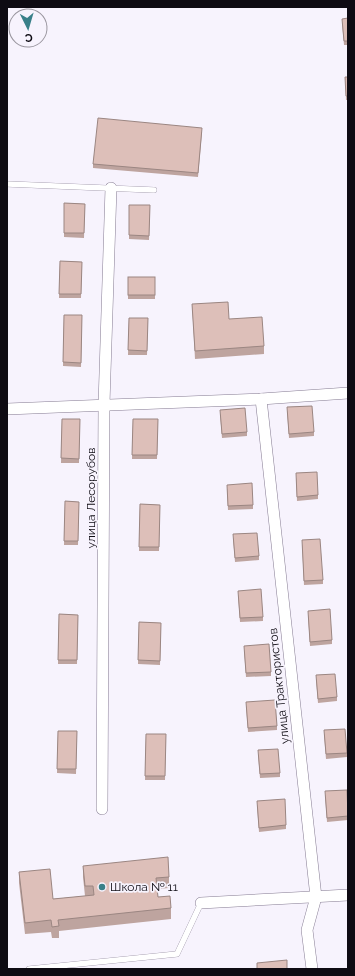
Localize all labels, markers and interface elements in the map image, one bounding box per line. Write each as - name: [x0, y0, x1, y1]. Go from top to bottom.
- north arrow: [8, 8, 48, 48]
- text: С: [24, 31, 33, 44]
- street label: улица Лесорубов: [84, 448, 98, 549]
- street label: улица Трактористов: [266, 627, 292, 745]
- place label: Школа № 11: [110, 880, 178, 894]
- marker: Школа № 11: [97, 882, 107, 892]

